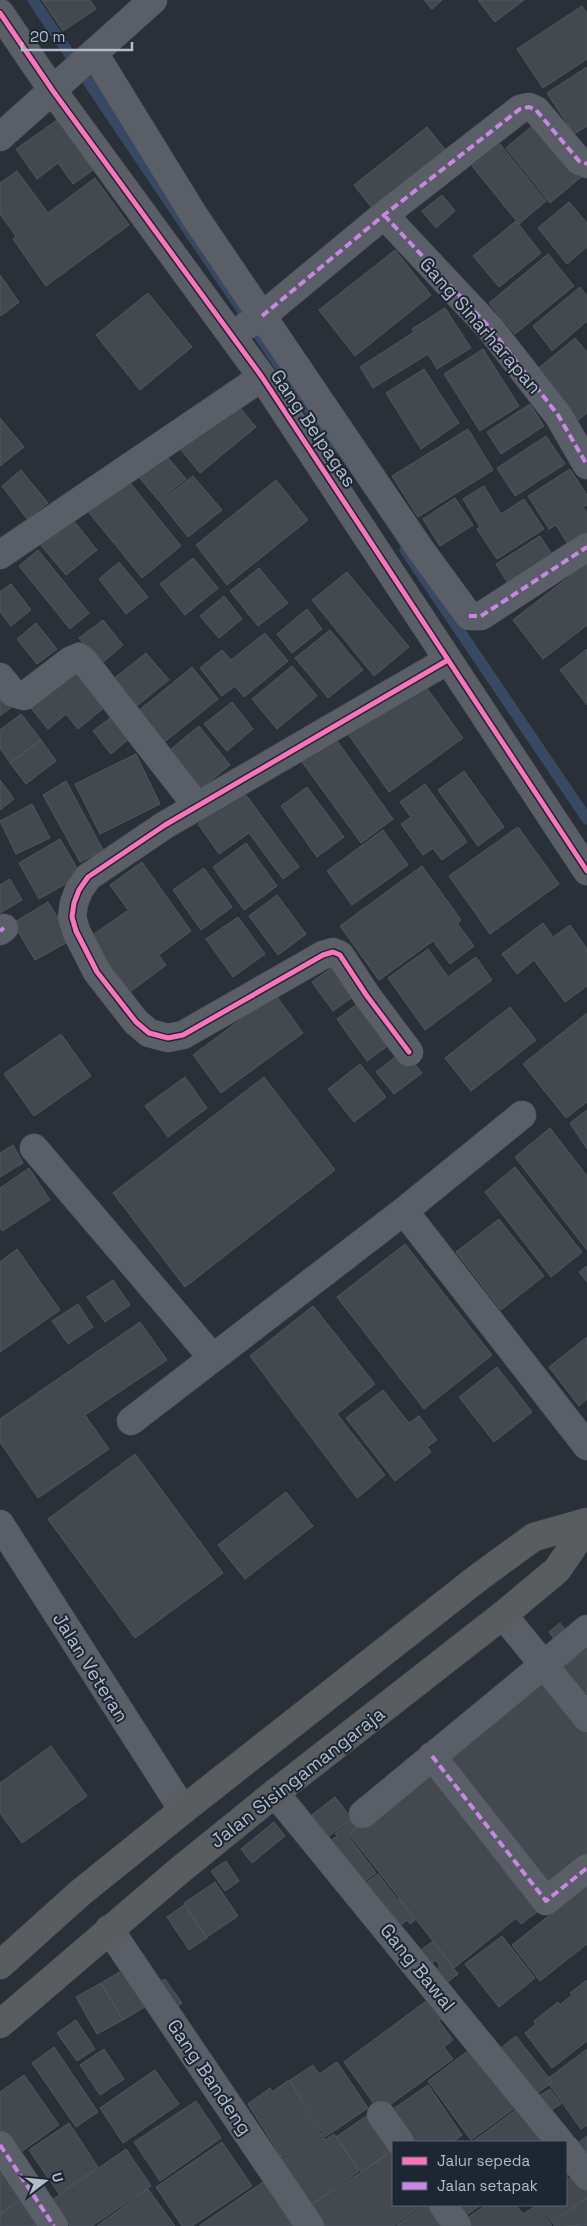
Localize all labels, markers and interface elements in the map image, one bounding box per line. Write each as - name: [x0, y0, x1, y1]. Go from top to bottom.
- scale bar: [22, 20, 132, 52]
- text: 20 m: [30, 27, 65, 46]
- street label: Gang Sinarharapan: [414, 252, 547, 399]
- street label: Gang Belpagas: [265, 365, 362, 492]
- street label: Jalan Veteran: [47, 1608, 134, 1727]
- street label: Jalan Sisingamangaraja: [205, 1701, 390, 1853]
- street label: Gang Bawal: [374, 1918, 461, 2016]
- street label: Gang Bandeng: [162, 2014, 258, 2140]
- legend: [392, 2141, 567, 2206]
- text: Jalur sepeda: [437, 2151, 531, 2170]
- north arrow: [20, 2156, 70, 2206]
- text: U: [48, 2170, 67, 2184]
- text: Jalan setapak: [437, 2176, 538, 2195]

